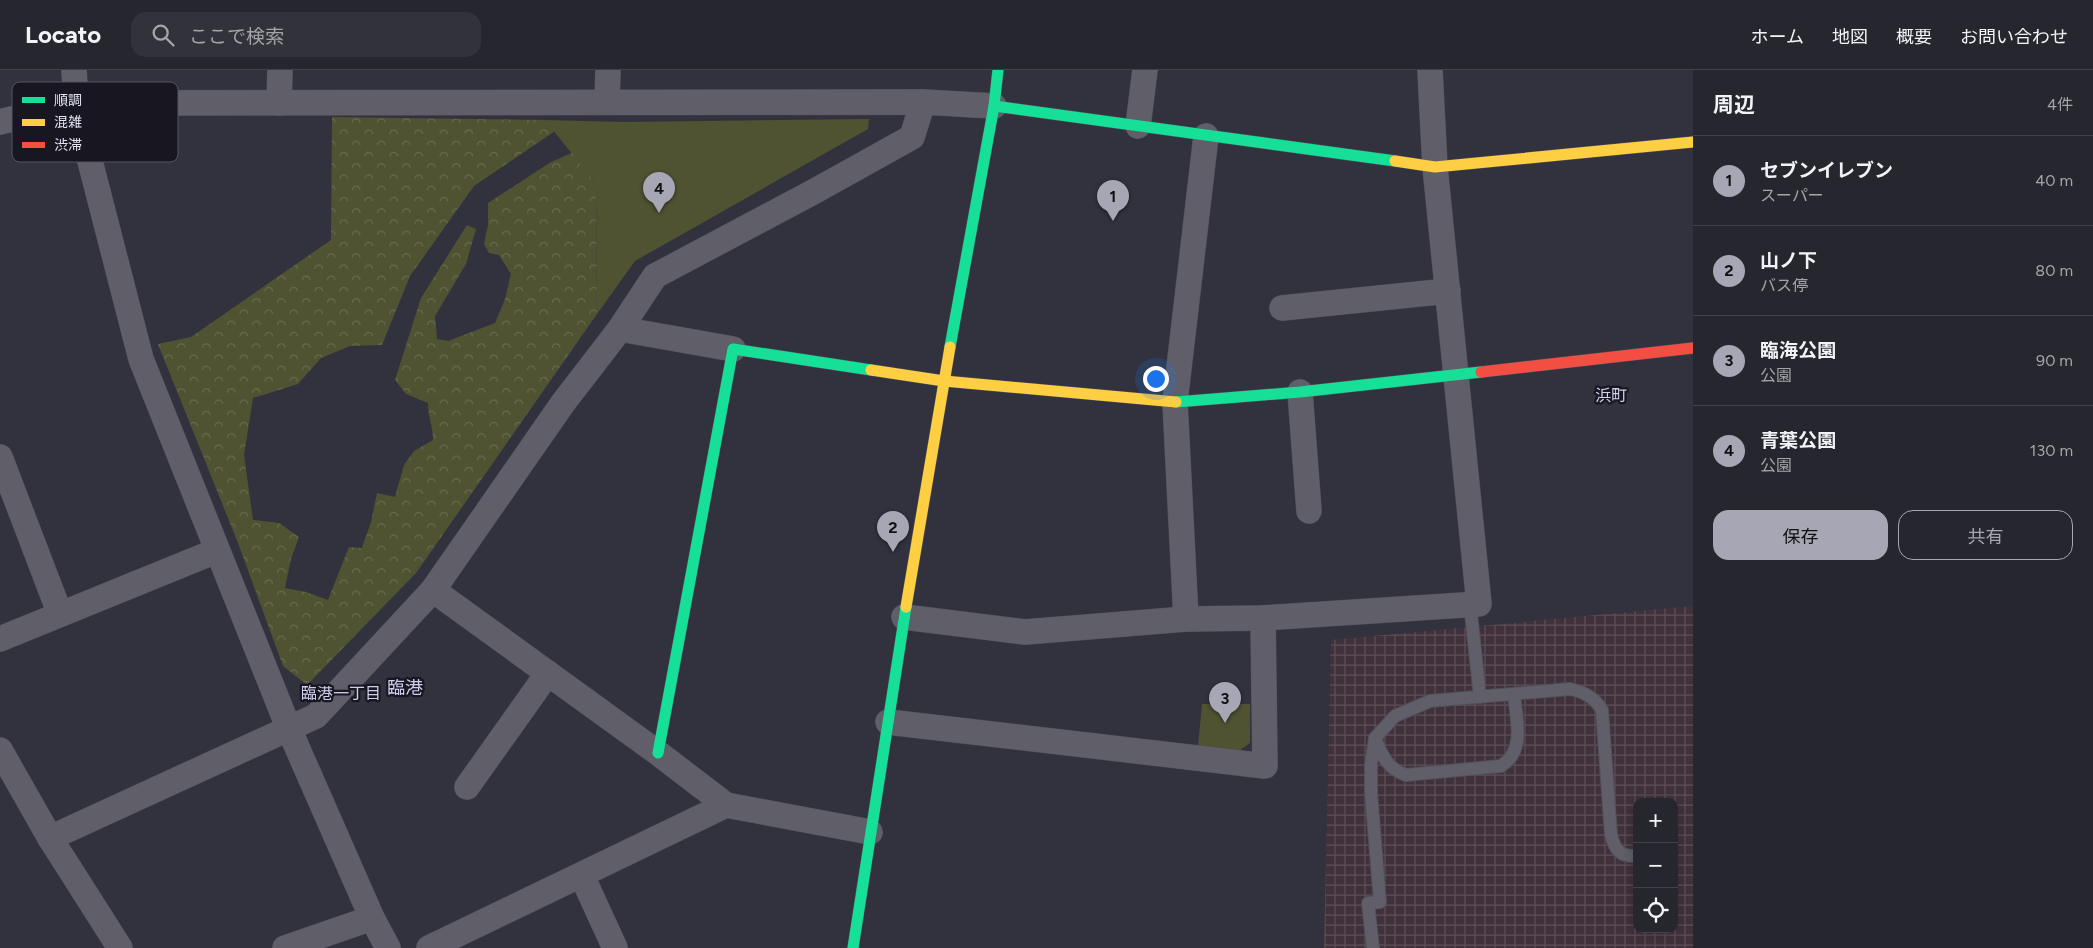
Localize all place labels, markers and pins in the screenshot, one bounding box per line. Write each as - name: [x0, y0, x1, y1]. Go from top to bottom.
- pin: 4: [643, 172, 675, 213]
- pin: 1: [1097, 180, 1129, 221]
- pin: 2: [877, 511, 909, 552]
- pin: 3: [1209, 682, 1241, 723]

